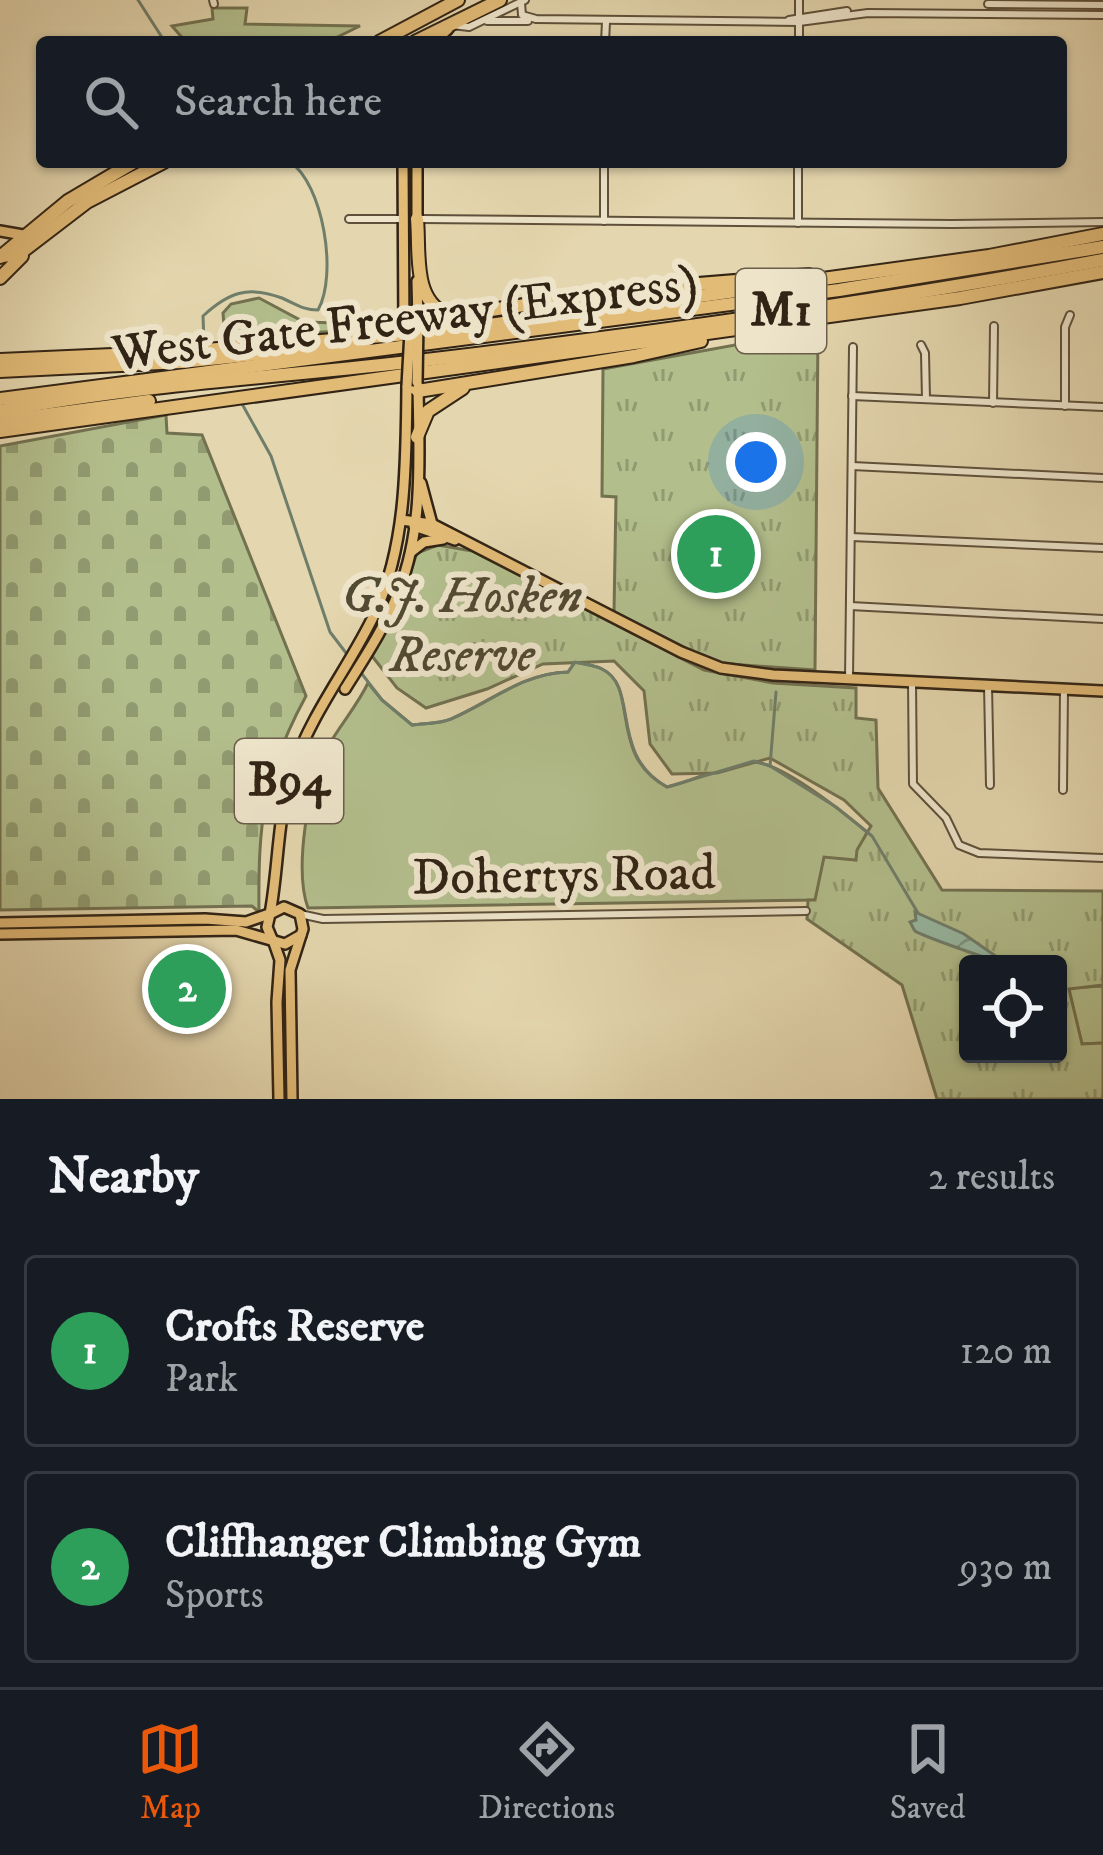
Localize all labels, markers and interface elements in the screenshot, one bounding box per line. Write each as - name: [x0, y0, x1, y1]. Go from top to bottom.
- search box: [36, 36, 1067, 168]
- icon: search: [78, 69, 144, 135]
- text: Search here: [174, 74, 382, 130]
- street label: West Gate Freeway (Express): [108, 251, 701, 387]
- road number: M1: [736, 269, 826, 353]
- your location: [726, 432, 786, 492]
- pin: 1: [677, 509, 755, 599]
- park label: G.J. Hosken Reserve: [342, 565, 583, 688]
- road number: B94: [235, 739, 343, 823]
- street label: Dohertys Road: [412, 841, 717, 911]
- pin: 2: [148, 944, 226, 1034]
- map controls: [959, 955, 1067, 1063]
- button: locate: [959, 955, 1067, 1063]
- text: Nearby: [48, 1145, 199, 1209]
- text: 2 results: [928, 1153, 1055, 1202]
- text: Crofts Reserve: [165, 1299, 424, 1355]
- text: 1: [83, 1327, 97, 1376]
- text: 120 m: [960, 1327, 1052, 1376]
- text: Park: [165, 1355, 238, 1404]
- text: Cliffhanger Climbing Gym: [165, 1515, 641, 1571]
- text: 2: [80, 1543, 100, 1592]
- text: 930 m: [959, 1543, 1052, 1592]
- text: Sports: [165, 1571, 264, 1620]
- tab: Map: [137, 1716, 203, 1829]
- tab: Directions: [478, 1716, 615, 1829]
- tab: Saved: [890, 1716, 966, 1829]

